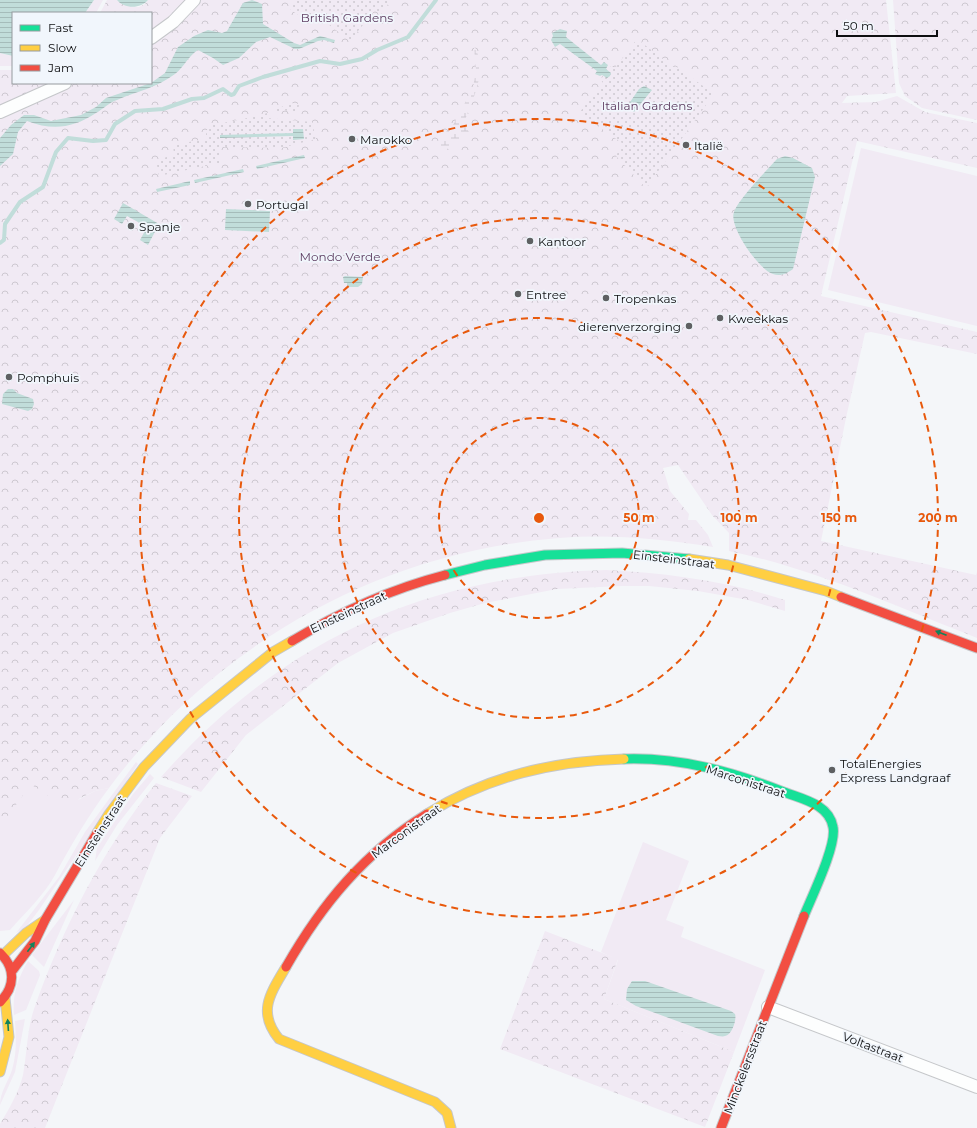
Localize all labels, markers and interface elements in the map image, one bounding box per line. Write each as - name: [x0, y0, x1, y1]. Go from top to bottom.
- park label: British Gardens: [301, 10, 393, 25]
- legend: [12, 12, 152, 84]
- scale bar: [837, 12, 937, 38]
- text: 50 m: [843, 18, 874, 33]
- text: Fast: [48, 20, 73, 35]
- text: Slow: [48, 40, 77, 55]
- text: Jam: [47, 60, 74, 75]
- park label: Italian Gardens: [602, 98, 692, 113]
- place label: Marokko: [360, 132, 412, 147]
- marker: Marokko: [347, 134, 357, 144]
- place label: Italië: [694, 138, 723, 153]
- marker: Italië: [681, 140, 691, 150]
- place label: Portugal: [256, 197, 308, 212]
- marker: Portugal: [243, 199, 253, 209]
- place label: Spanje: [139, 219, 180, 234]
- marker: Spanje: [126, 221, 136, 231]
- place label: Kantoor: [538, 234, 586, 249]
- marker: Kantoor: [525, 236, 535, 246]
- park label: Mondo Verde: [300, 249, 380, 264]
- place label: Entree: [526, 287, 566, 302]
- marker: Entree: [513, 289, 523, 299]
- place label: Tropenkas: [614, 291, 677, 306]
- marker: Tropenkas: [601, 293, 611, 303]
- place label: Kweekkas: [728, 311, 788, 326]
- marker: Kweekkas: [715, 313, 725, 323]
- place label: dierenverzorging: [578, 319, 681, 334]
- marker: dierenverzorging: [684, 321, 694, 331]
- place label: Pomphuis: [17, 370, 79, 385]
- marker: Pomphuis: [4, 372, 14, 382]
- text: 50 m: [623, 510, 655, 525]
- text: 100 m: [721, 510, 757, 525]
- text: 150 m: [821, 510, 857, 525]
- text: 200 m: [918, 510, 958, 525]
- centre of rings: [532, 511, 546, 525]
- street label: Einsteinstraat: [632, 547, 716, 571]
- street label: Einsteinstraat: [307, 588, 389, 636]
- one-way arrow: [934, 630, 946, 636]
- place label: TotalEnergies Express Landgraaf: [840, 756, 951, 785]
- street label: Marconistraat: [704, 761, 788, 801]
- marker: TotalEnergies Express Landgraaf: [827, 765, 837, 775]
- street label: Einsteinstraat: [71, 792, 129, 870]
- street label: Marconistraat: [368, 801, 444, 861]
- one-way arrow: [27, 942, 35, 953]
- street label: Minckelersstraat: [720, 1018, 770, 1116]
- one-way arrow: [5, 1019, 12, 1031]
- street label: Voltastraat: [840, 1028, 906, 1066]

